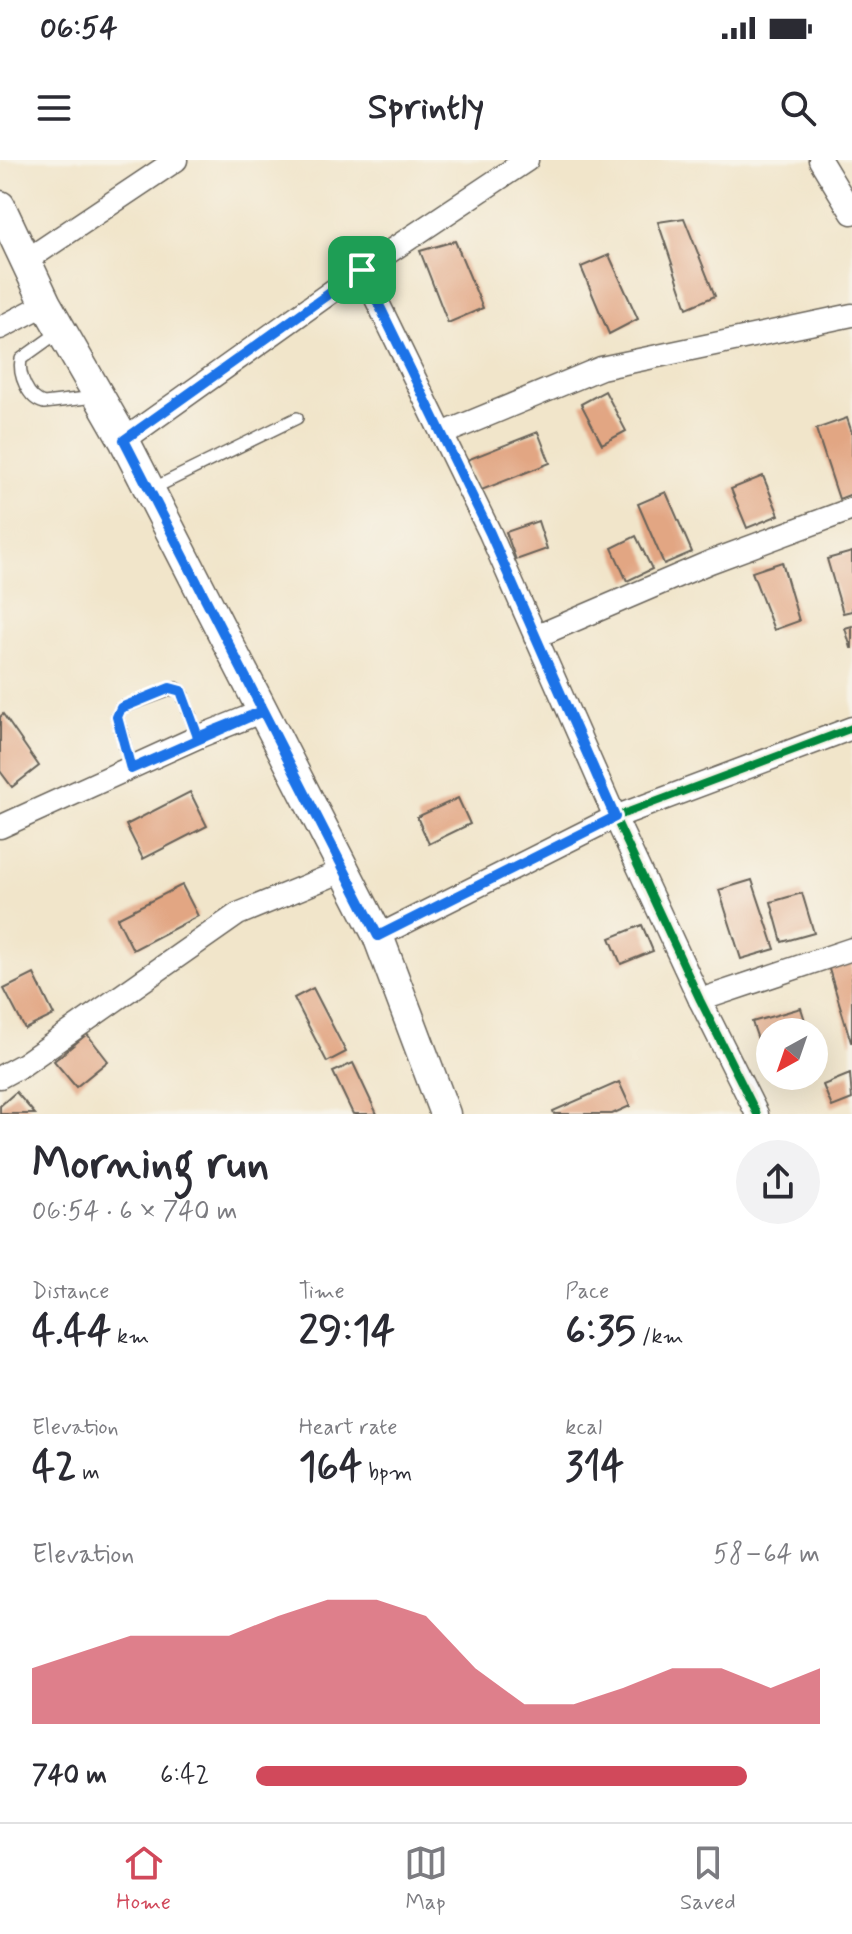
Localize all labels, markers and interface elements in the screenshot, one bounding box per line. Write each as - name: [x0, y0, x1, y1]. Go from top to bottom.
- text: 06:54: [40, 9, 118, 48]
- text: Sprintly: [368, 85, 484, 132]
- icon: menu: [32, 86, 76, 130]
- icon: search: [776, 86, 820, 130]
- pin: [328, 236, 396, 304]
- icon: arrive: [340, 248, 384, 292]
- north arrow: [756, 1018, 828, 1090]
- map controls: [756, 1018, 828, 1090]
- text: Morning run: [32, 1136, 269, 1194]
- button: share: [736, 1140, 820, 1224]
- text: 06:54 · 6 × 740 m: [32, 1195, 237, 1229]
- text: Distance: [32, 1278, 109, 1306]
- text: Time: [299, 1278, 345, 1306]
- text: Pace: [565, 1278, 609, 1306]
- text: 4.44: [32, 1306, 111, 1358]
- text: 29:14: [299, 1306, 395, 1358]
- text: 6:35: [565, 1306, 636, 1358]
- text: km: [111, 1323, 149, 1351]
- text: /km: [636, 1323, 684, 1351]
- text: Elevation: [32, 1414, 119, 1442]
- text: Heart rate: [299, 1414, 397, 1442]
- text: kcal: [565, 1414, 602, 1442]
- text: 42: [32, 1442, 76, 1494]
- text: 164: [299, 1442, 362, 1494]
- text: 314: [565, 1442, 624, 1494]
- text: m: [76, 1459, 100, 1487]
- text: bpm: [362, 1459, 412, 1487]
- text: Elevation: [32, 1538, 134, 1572]
- text: 58–64 m: [713, 1538, 820, 1572]
- text: 740 m: [32, 1759, 107, 1793]
- text: 6:42: [160, 1759, 209, 1793]
- tab: Home: [116, 1841, 171, 1917]
- tab: Map: [404, 1841, 448, 1917]
- tab: Saved: [680, 1841, 736, 1917]

